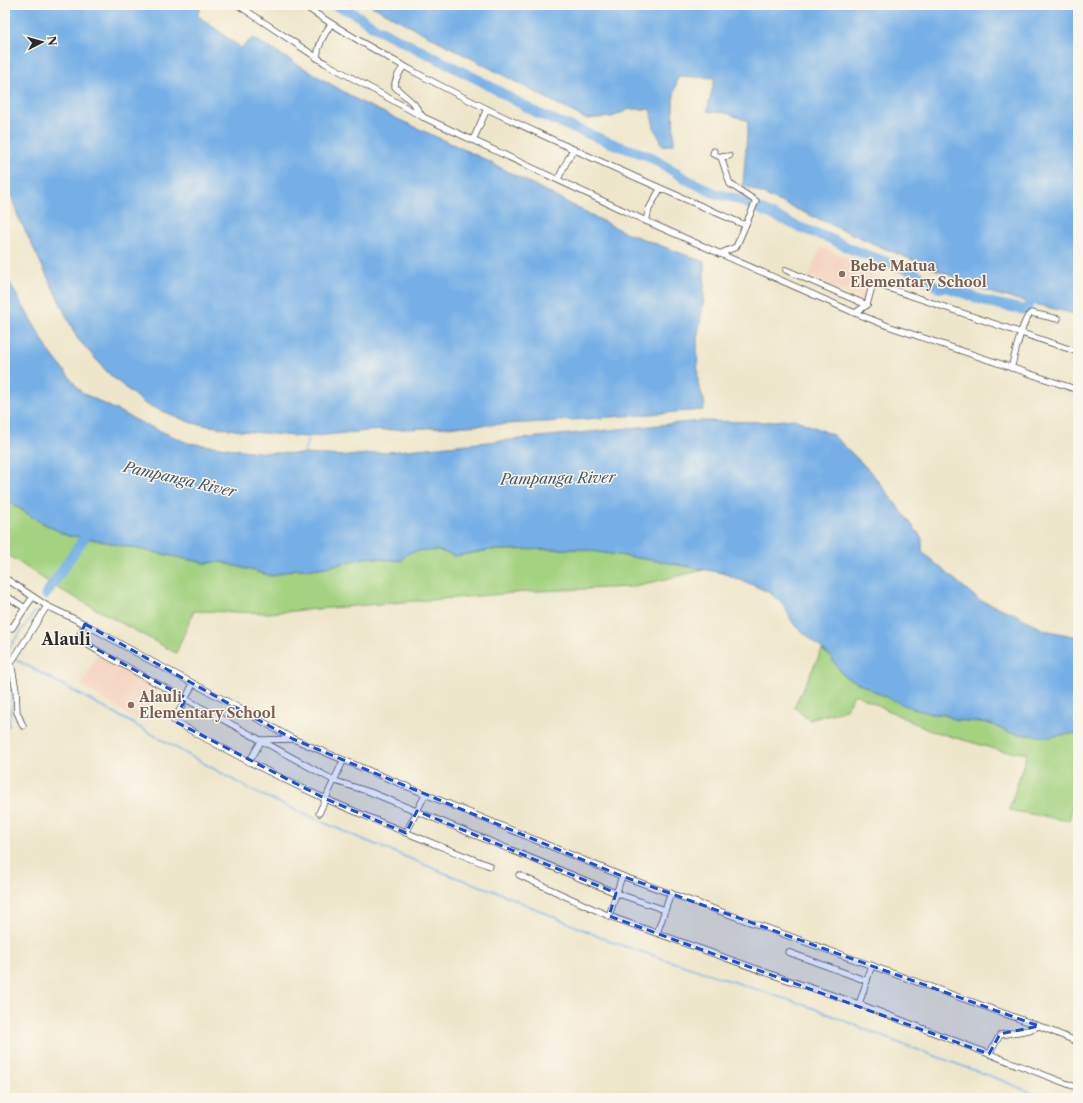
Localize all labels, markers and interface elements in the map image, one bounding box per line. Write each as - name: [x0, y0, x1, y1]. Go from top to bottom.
- north arrow: [22, 22, 62, 62]
- text: N: [44, 35, 59, 47]
- place label: Bebe Matua Elementary School: [850, 257, 987, 291]
- marker: Bebe Matua Elementary School: [837, 269, 847, 279]
- water label: Pampanga River: [121, 457, 239, 501]
- water label: Pampanga River: [499, 467, 617, 489]
- district label: Alauli: [40, 629, 91, 649]
- place label: Alauli Elementary School: [138, 688, 276, 722]
- marker: Alauli Elementary School: [126, 700, 136, 710]

